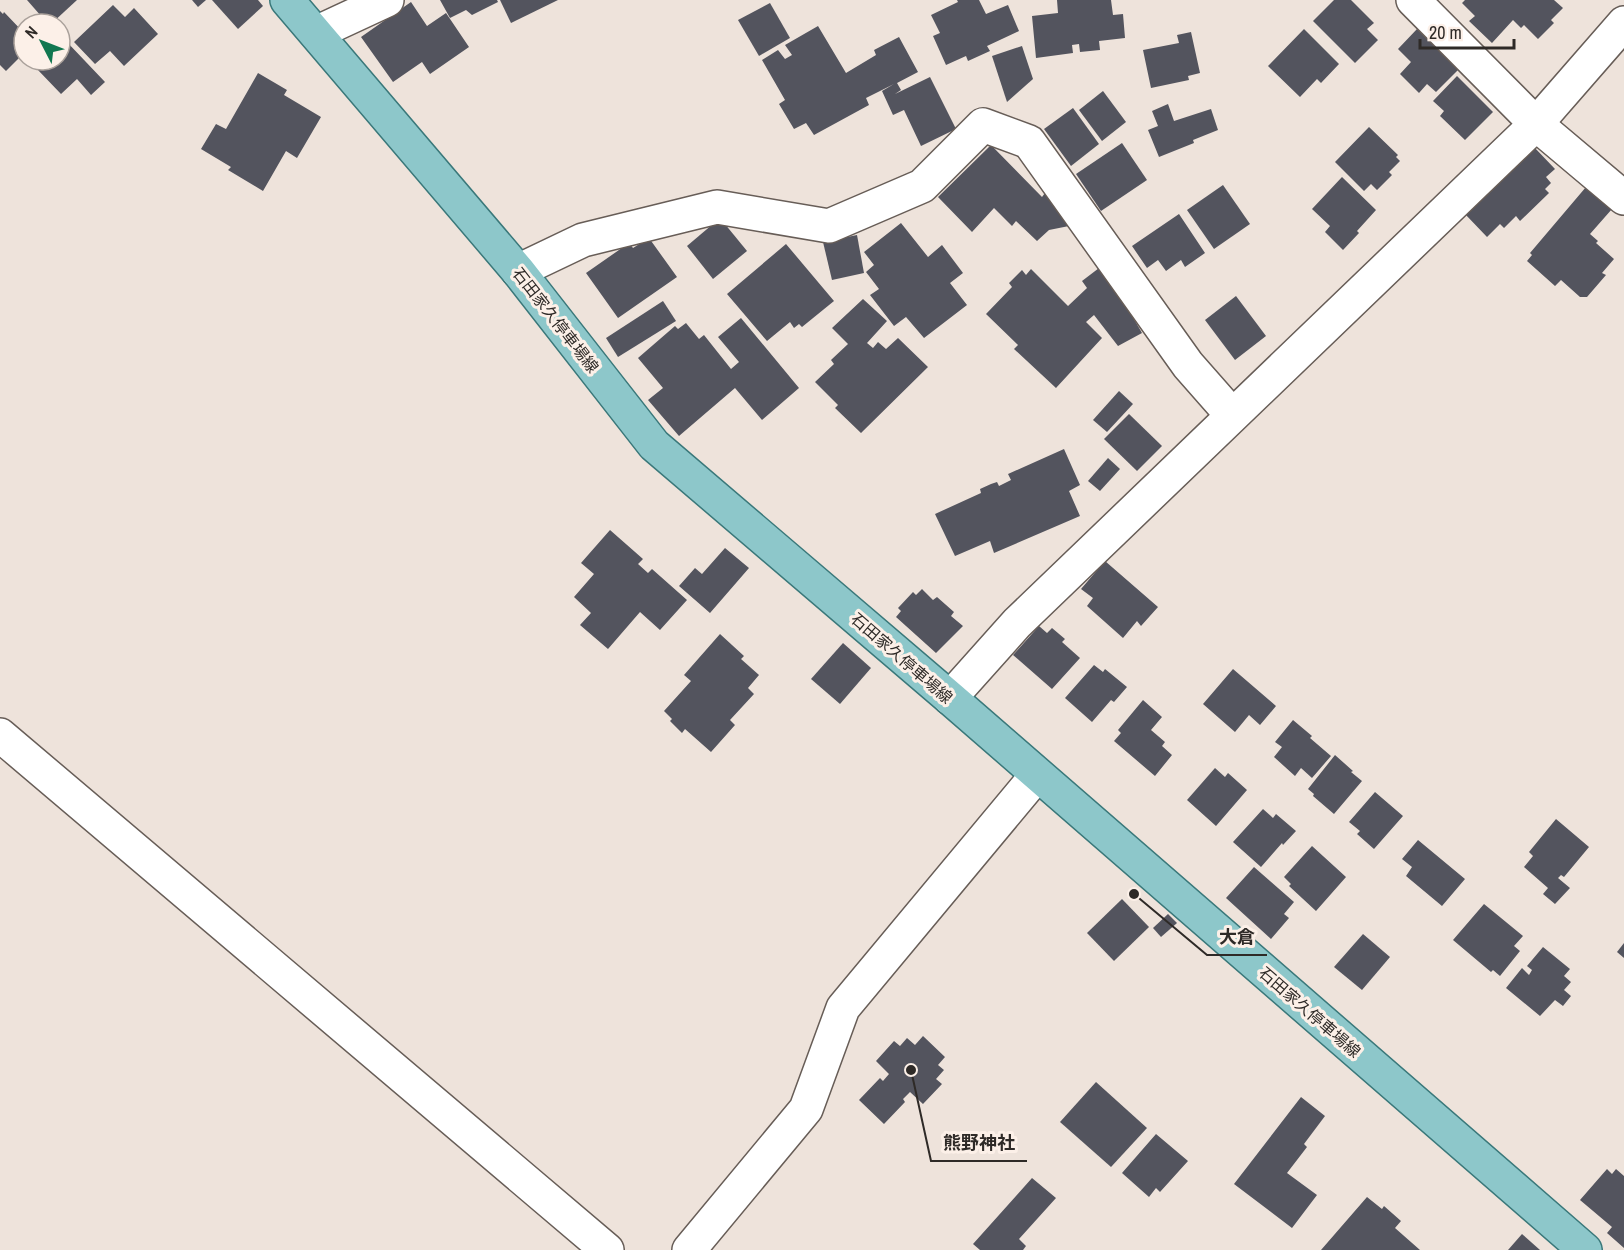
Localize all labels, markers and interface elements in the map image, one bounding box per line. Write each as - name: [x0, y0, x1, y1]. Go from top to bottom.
- north arrow: [12, 12, 72, 72]
- scale bar: [1420, 12, 1514, 50]
- text: 20 m: [1429, 20, 1462, 45]
- text: N: [20, 21, 42, 43]
- street label: 石田家久停車場線: [508, 263, 604, 377]
- street label: 石田家久停車場線: [846, 608, 958, 708]
- callout: 大倉: [1207, 919, 1267, 955]
- text: 大倉: [1219, 924, 1255, 949]
- street label: 石田家久停車場線: [1254, 962, 1366, 1062]
- callout: 熊野神社: [931, 1125, 1027, 1161]
- text: 熊野神社: [943, 1130, 1015, 1155]

